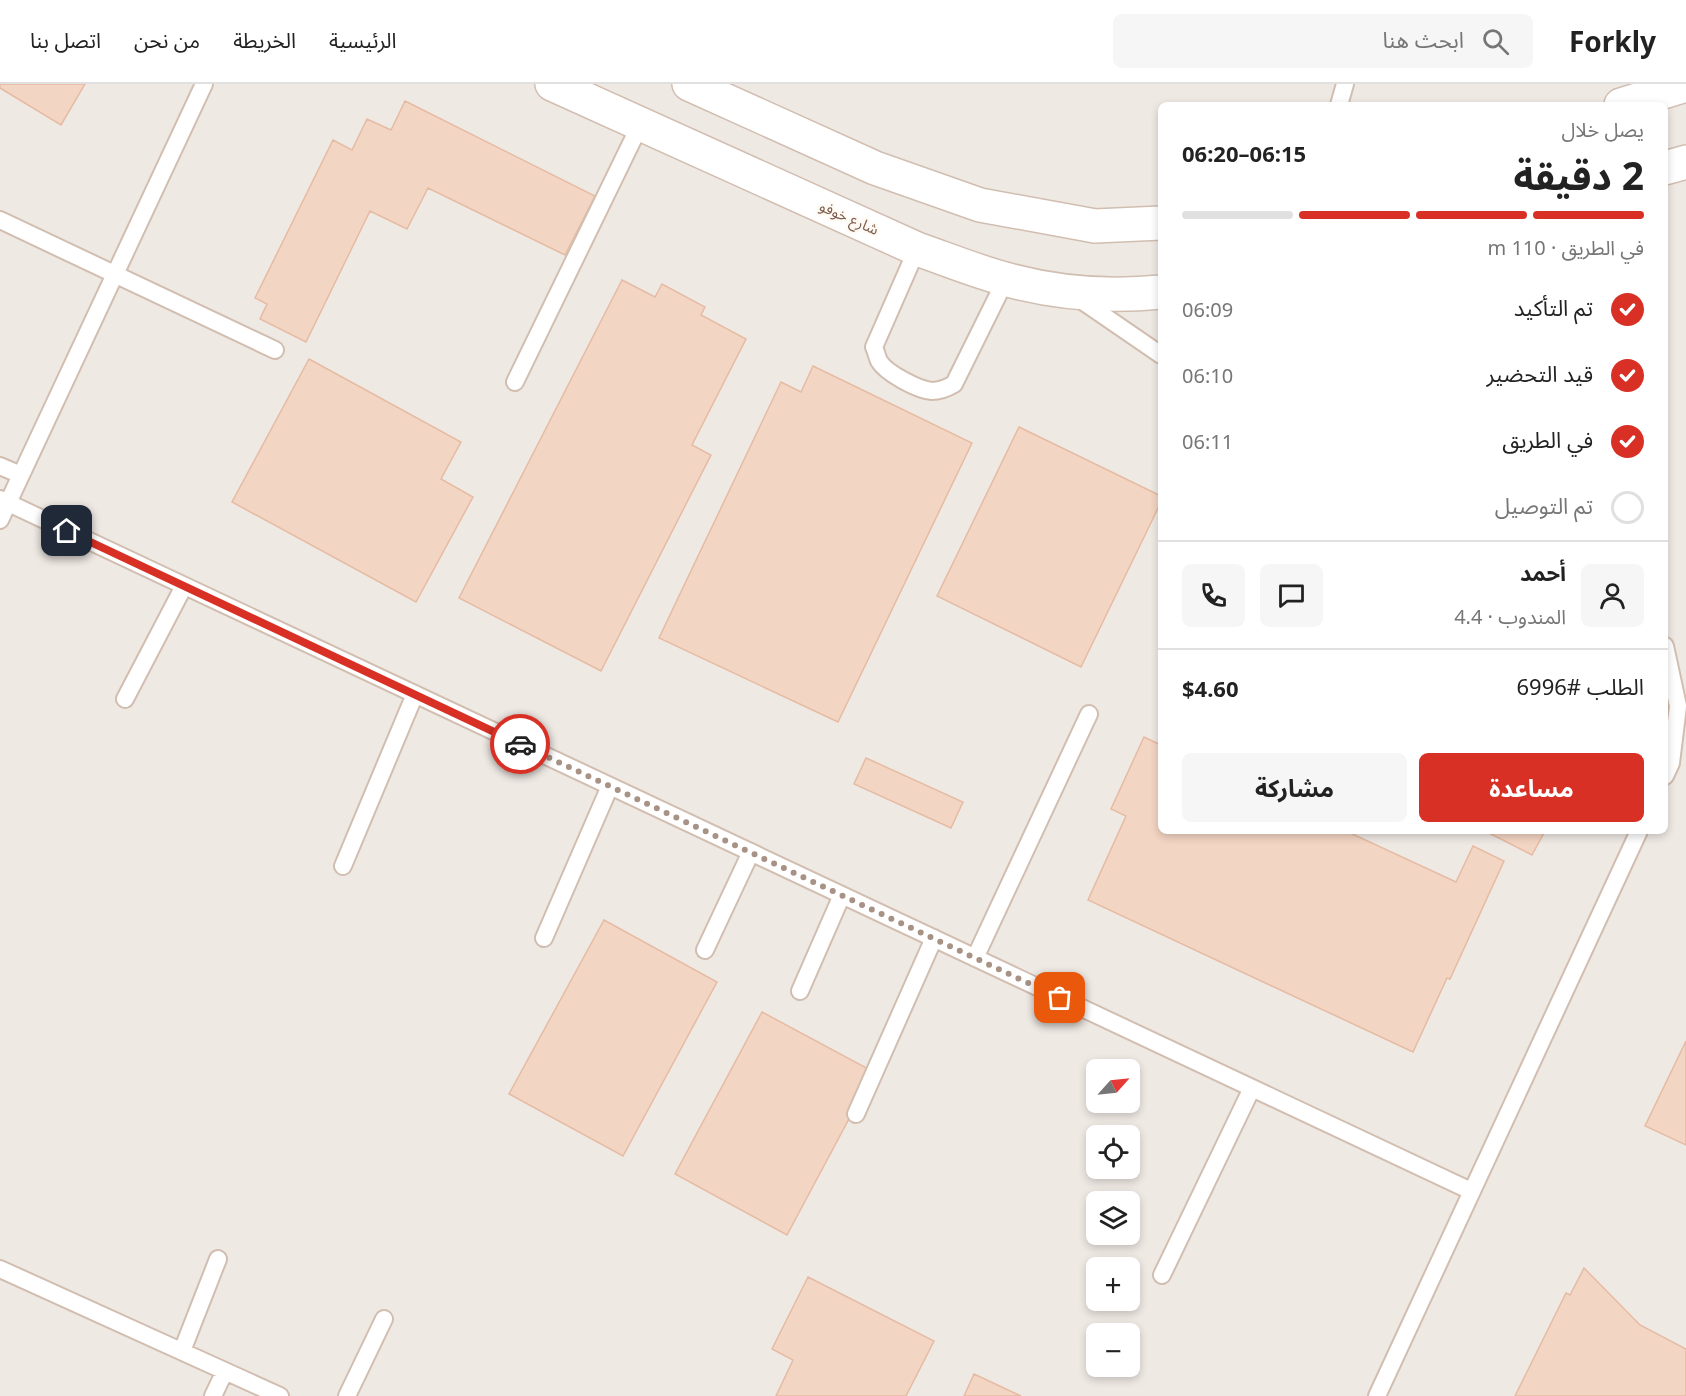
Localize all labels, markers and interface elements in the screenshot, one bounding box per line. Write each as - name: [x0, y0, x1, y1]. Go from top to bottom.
- search box: [1113, 14, 1533, 68]
- text: Forkly: [1569, 22, 1656, 60]
- text: ابحث هنا: [1382, 24, 1464, 54]
- icon: search: [1479, 25, 1512, 58]
- text: اتصل بنا: [30, 26, 101, 54]
- text: من نحن: [134, 26, 200, 54]
- text: الخريطة: [233, 26, 296, 54]
- text: الرئيسية: [329, 26, 397, 54]
- text: يصل خلال: [1562, 116, 1644, 143]
- text: 06:15–06:20: [1182, 138, 1306, 168]
- text: 2 دقيقة: [1513, 148, 1644, 201]
- street label: شارع خوفو: [815, 195, 882, 242]
- text: في الطريق · 110 m: [1488, 234, 1644, 261]
- text: تم التأكيد: [1514, 292, 1593, 322]
- icon: check: [1611, 293, 1644, 326]
- text: 06:09: [1182, 296, 1233, 323]
- text: قيد التحضير: [1487, 358, 1593, 388]
- icon: check: [1611, 359, 1644, 392]
- text: 06:10: [1182, 362, 1233, 389]
- text: في الطريق: [1502, 424, 1593, 454]
- icon: check: [1611, 425, 1644, 458]
- text: 06:11: [1182, 428, 1233, 455]
- text: تم التوصيل: [1495, 490, 1593, 520]
- pin: [41, 505, 92, 556]
- icon: home: [50, 514, 83, 547]
- text: أحمد: [1520, 557, 1566, 587]
- button: phone: [1182, 564, 1245, 627]
- button: chat: [1260, 564, 1323, 627]
- button: person: [1581, 564, 1644, 627]
- text: المندوب · 4.4: [1454, 603, 1566, 630]
- text: الطلب #6996: [1517, 671, 1644, 701]
- text: $4.60: [1182, 673, 1239, 703]
- courier: [490, 714, 550, 774]
- icon: car: [504, 728, 537, 761]
- button: مشاركة: [1182, 753, 1407, 822]
- button: مساعدة: [1419, 753, 1644, 822]
- pin: [1034, 972, 1085, 1023]
- icon: bag: [1043, 981, 1076, 1014]
- north arrow: [1086, 1059, 1140, 1113]
- map controls: [1086, 1059, 1140, 1377]
- button: locate: [1086, 1125, 1140, 1179]
- button: layers: [1086, 1191, 1140, 1245]
- button: +: [1086, 1257, 1140, 1311]
- button: −: [1086, 1323, 1140, 1377]

